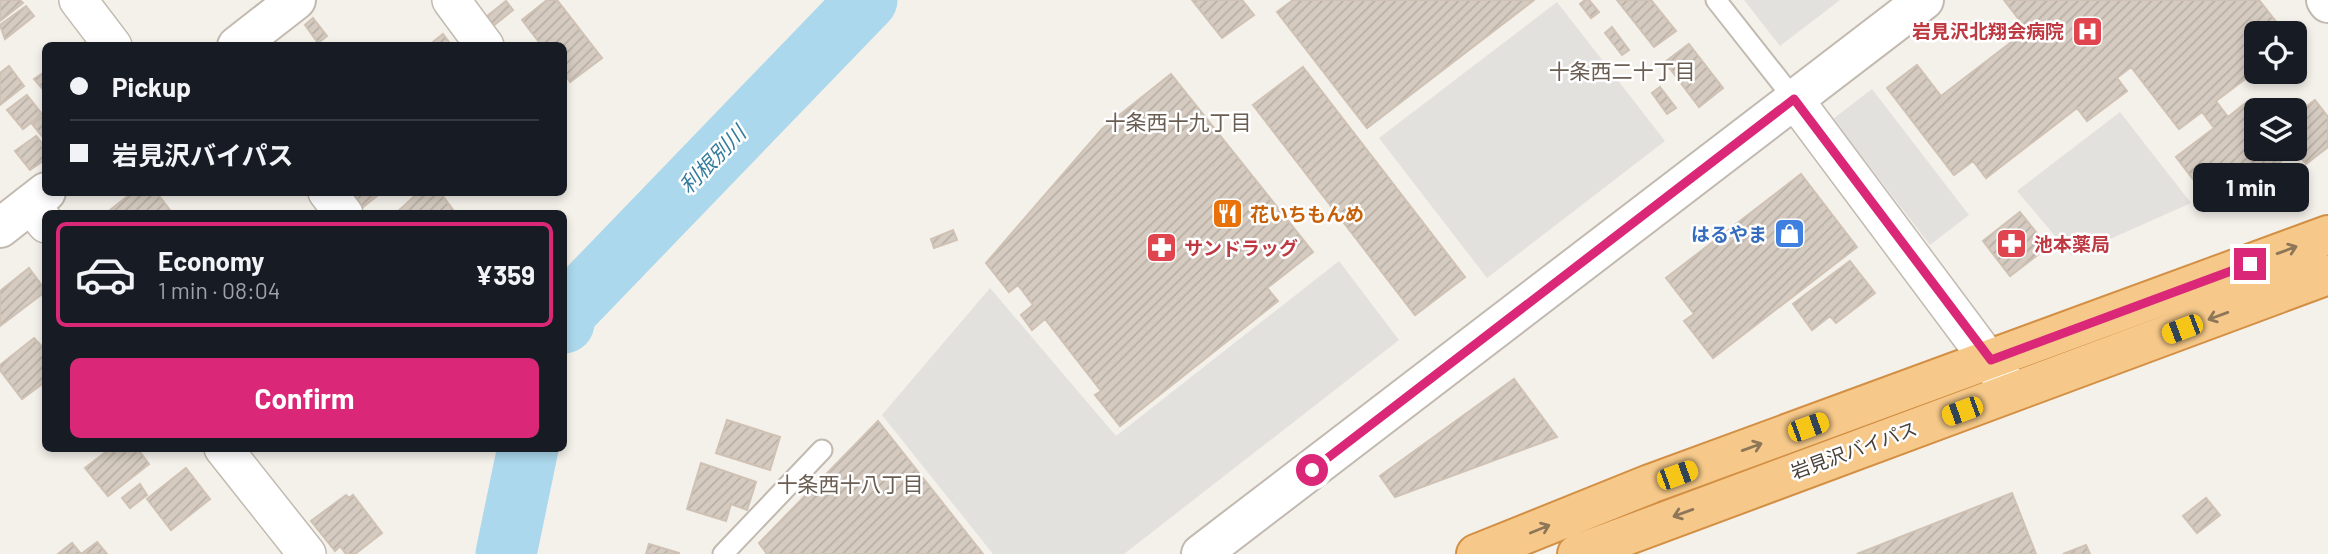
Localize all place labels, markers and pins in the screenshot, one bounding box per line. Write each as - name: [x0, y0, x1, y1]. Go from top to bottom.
- hospital icon: 岩見沢北翔会病院: [2070, 14, 2104, 48]
- place label: 岩見沢北翔会病院: [1912, 19, 2064, 42]
- restaurant icon: 花いちもんめ: [1210, 197, 1244, 231]
- place label: 花いちもんめ: [1250, 202, 1364, 225]
- shop icon: はるやま: [1773, 217, 1807, 251]
- place label: はるやま: [1691, 222, 1767, 245]
- pharmacy icon: 池本薬局: [1994, 227, 2028, 261]
- pharmacy icon: サンドラッグ: [1144, 231, 1178, 265]
- place label: 池本薬局: [2034, 232, 2110, 255]
- place label: サンドラッグ: [1184, 236, 1298, 259]

